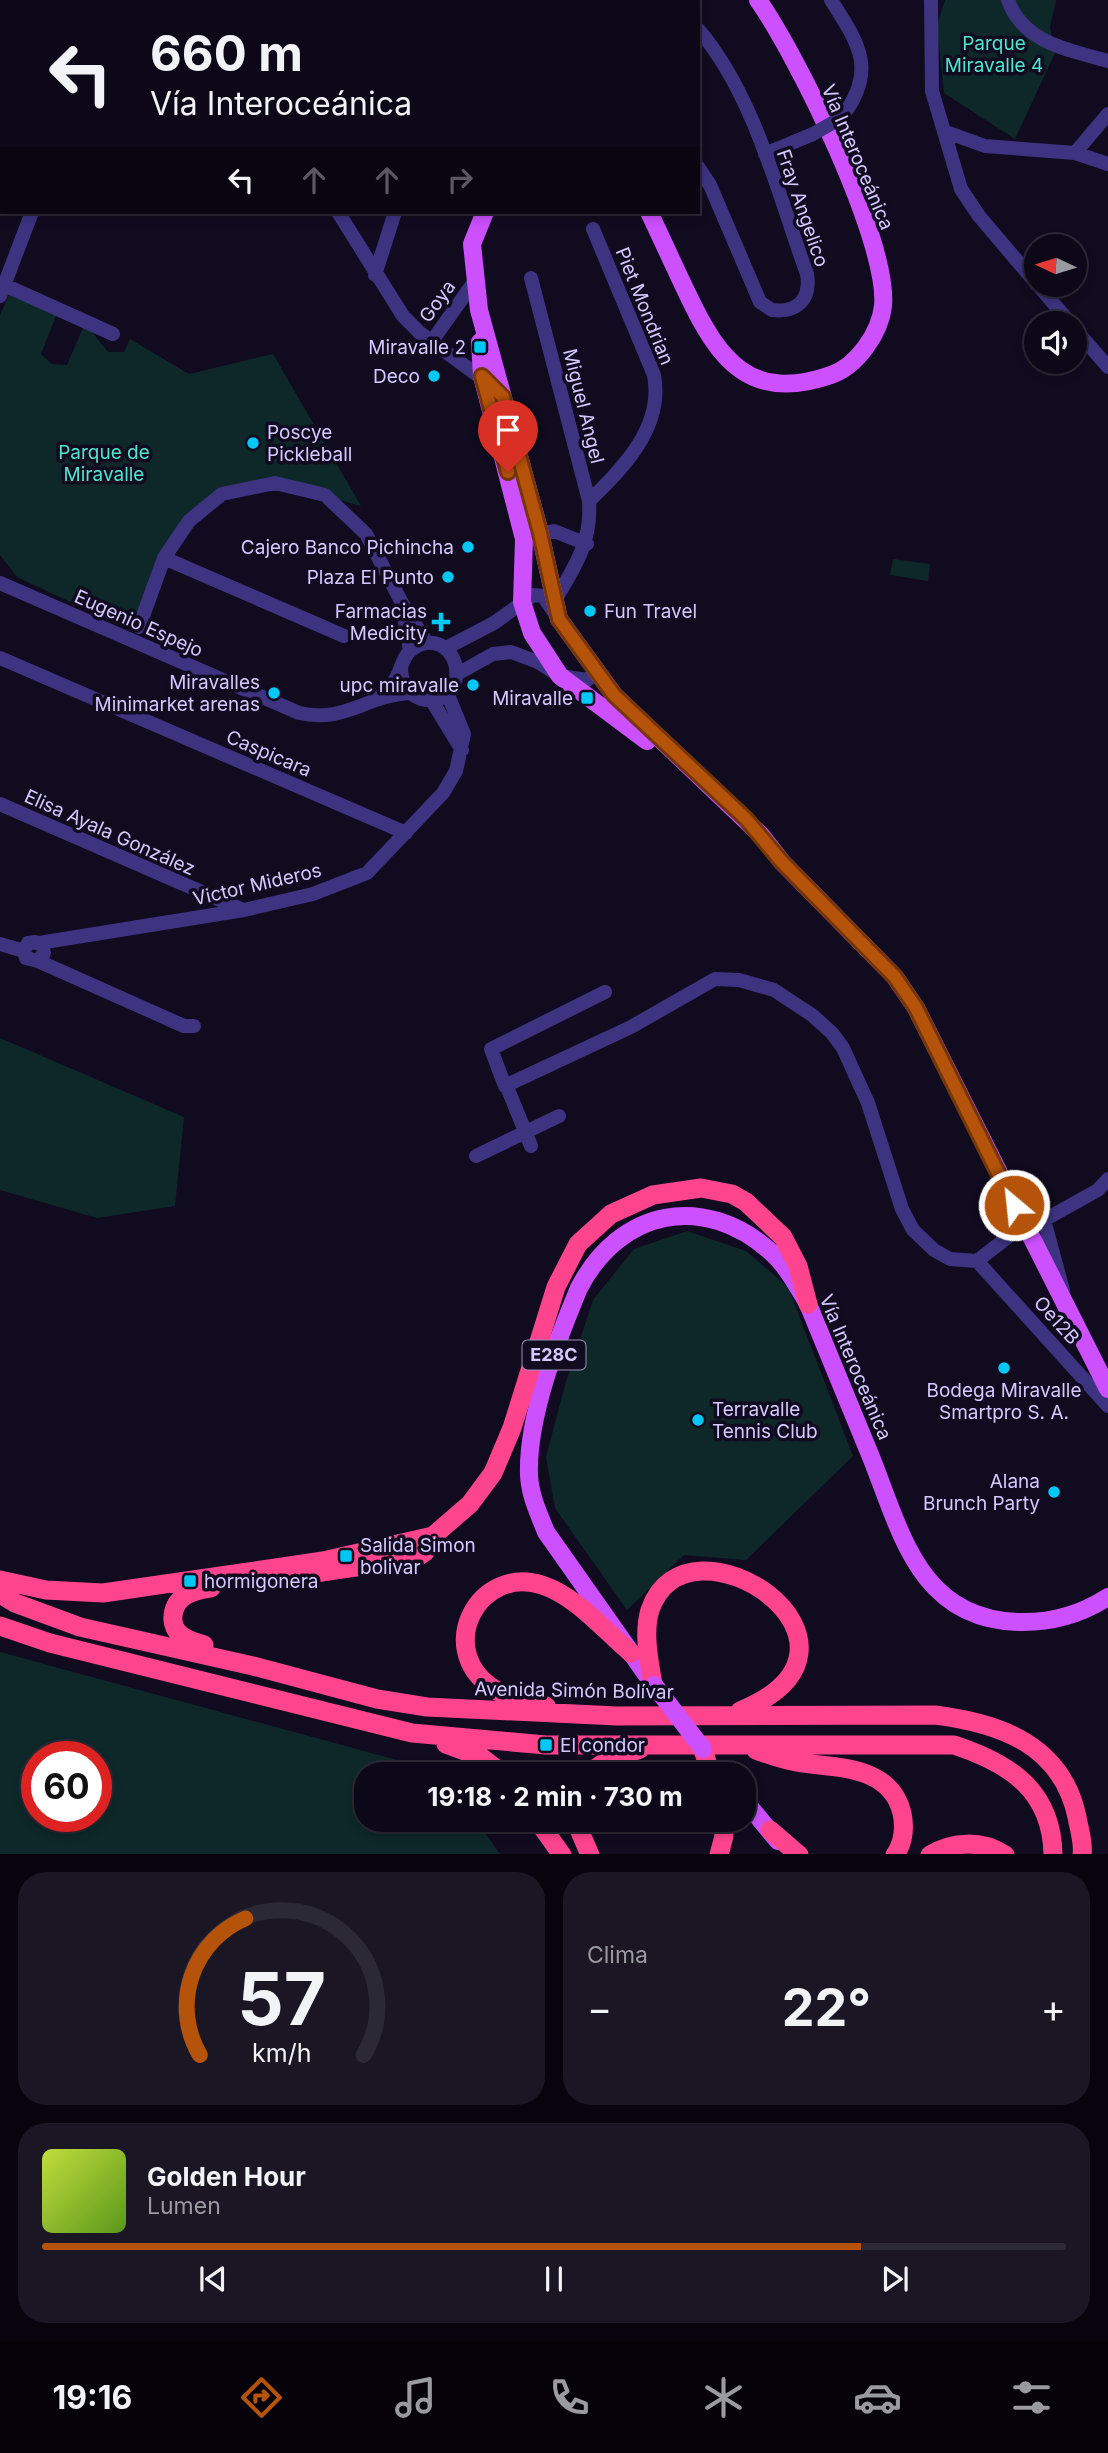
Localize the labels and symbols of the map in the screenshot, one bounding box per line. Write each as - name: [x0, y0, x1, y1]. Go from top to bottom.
- park label: Parque Miravalle 4: [945, 32, 1043, 77]
- street label: Vía Interoceánica: [817, 81, 899, 233]
- street label: Fray Angelico: [772, 146, 833, 270]
- north arrow: [1024, 234, 1087, 298]
- street label: Piet Mondrian: [611, 244, 679, 368]
- street label: Goya: [414, 276, 460, 327]
- place label: Miravalle 2: [368, 336, 466, 359]
- marker: Miravalle 2: [472, 339, 488, 355]
- street label: Miguel Angel: [558, 346, 609, 466]
- place label: Deco: [373, 365, 420, 388]
- marker: Deco: [426, 368, 442, 384]
- pin: [478, 400, 538, 472]
- place label: Poscye Pickleball: [267, 421, 352, 466]
- marker: Poscye Pickleball: [245, 435, 261, 451]
- park label: Parque de Miravalle: [58, 441, 150, 486]
- place label: Cajero Banco Pichincha: [241, 536, 454, 559]
- marker: Cajero Banco Pichincha: [460, 539, 476, 555]
- place label: Plaza El Punto: [307, 566, 434, 589]
- marker: Plaza El Punto: [440, 569, 456, 585]
- street label: Eugenio Espejo: [71, 585, 207, 662]
- place label: Farmacias Medicity: [335, 600, 427, 645]
- place label: Fun Travel: [604, 600, 697, 623]
- marker: Fun Travel: [582, 603, 598, 619]
- marker: Farmacias Medicity: [433, 614, 449, 630]
- place label: Miravalles Minimarket arenas: [95, 671, 260, 716]
- place label: upc miravalle: [340, 674, 459, 697]
- marker: upc miravalle: [465, 677, 481, 693]
- marker: Miravalles Minimarket arenas: [266, 685, 282, 701]
- place label: Miravalle: [492, 687, 573, 710]
- marker: Miravalle: [579, 690, 595, 706]
- street label: Caspicara: [223, 725, 315, 782]
- street label: Elisa Ayala González: [21, 784, 199, 880]
- street label: Victor Mideros: [191, 859, 324, 910]
- position arrow: [977, 1168, 1051, 1242]
- street label: Vía Interoceánica: [815, 1291, 897, 1443]
- street label: Oe12B: [1029, 1292, 1084, 1349]
- road number: E28C: [522, 1340, 586, 1370]
- marker: Bodega Miravalle Smartpro S. A.: [996, 1360, 1012, 1376]
- place label: Bodega Miravalle Smartpro S. A.: [926, 1379, 1082, 1424]
- place label: Terravalle Tennis Club: [712, 1398, 818, 1443]
- marker: Terravalle Tennis Club: [690, 1412, 706, 1428]
- place label: Alana Brunch Party: [923, 1470, 1040, 1515]
- marker: Alana Brunch Party: [1046, 1484, 1062, 1500]
- place label: Salida Simon bolivar: [360, 1534, 476, 1579]
- marker: Salida Simon bolivar: [338, 1548, 354, 1564]
- place label: hormigonera: [204, 1570, 319, 1593]
- marker: hormigonera: [182, 1573, 198, 1589]
- street label: Avenida Simón Bolívar: [474, 1677, 674, 1704]
- place label: El condor: [560, 1734, 645, 1757]
- marker: El condor: [538, 1737, 554, 1753]
- speed limit sign: 60: [21, 1741, 112, 1832]

